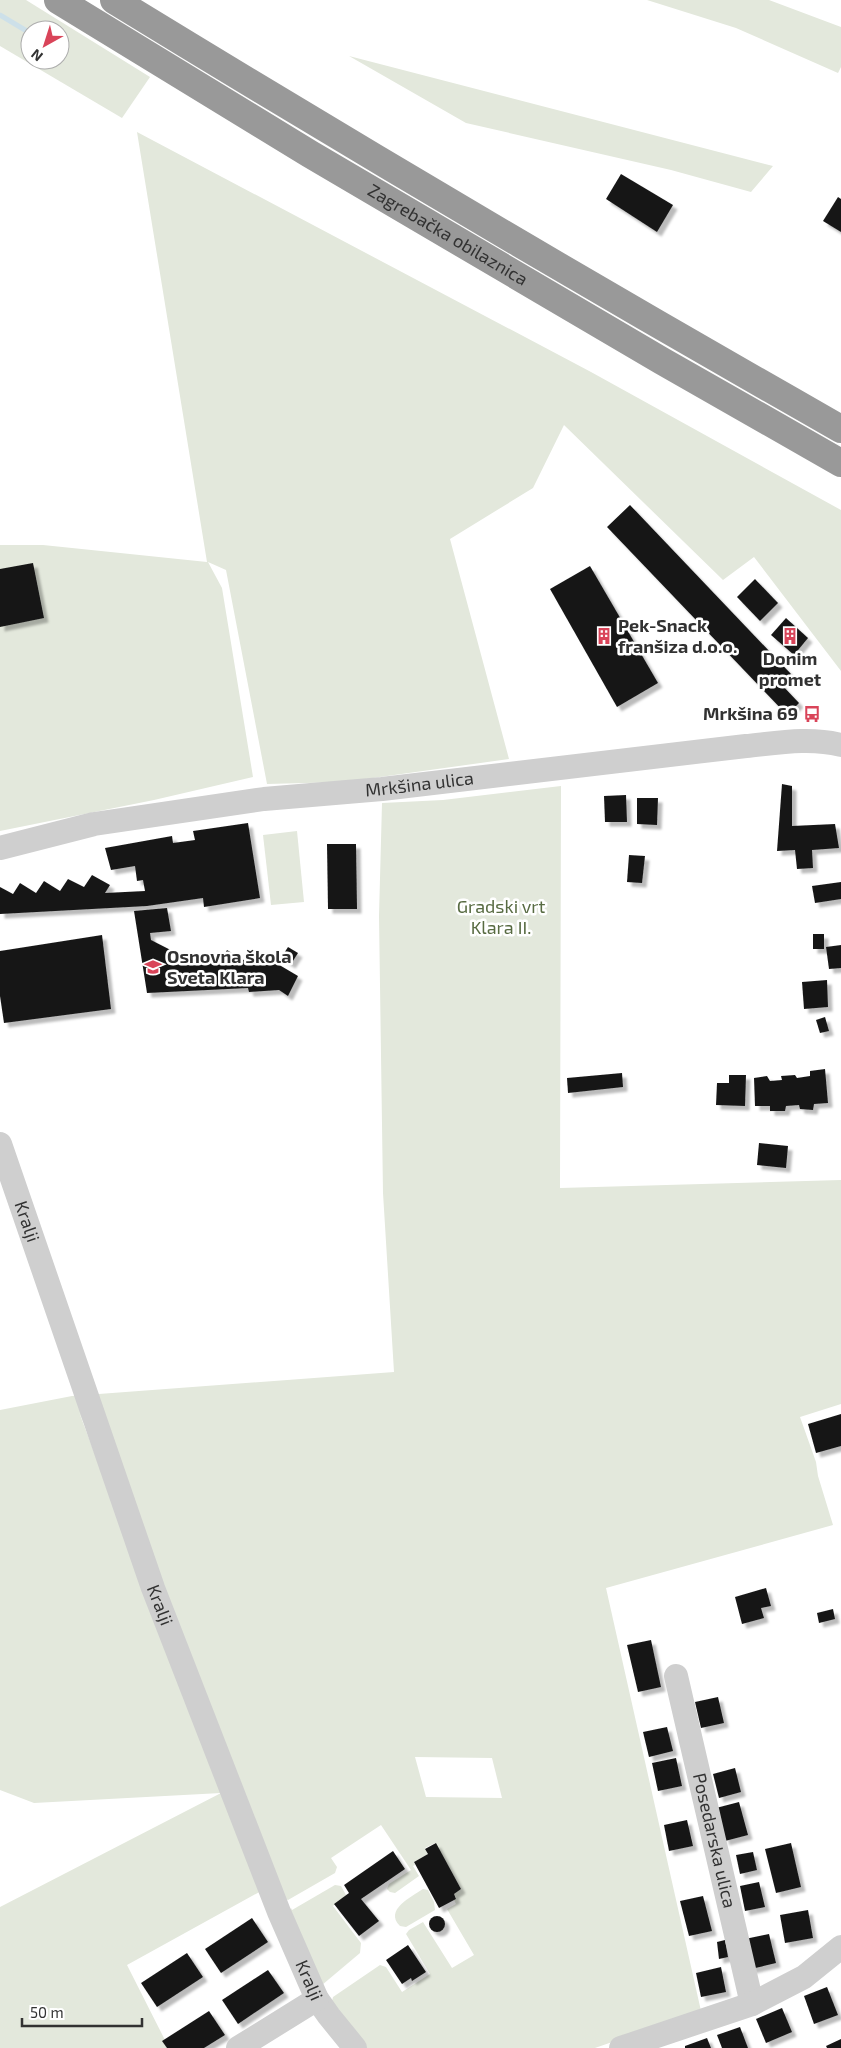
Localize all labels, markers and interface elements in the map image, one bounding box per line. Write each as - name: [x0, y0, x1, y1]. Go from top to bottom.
- north arrow: [20, 20, 70, 70]
- text: N: [27, 46, 46, 65]
- street label: Zagrebačka obilaznica: [364, 178, 532, 290]
- place label: Pek-Snack franšiza d.o.o.: [618, 614, 737, 657]
- building icon: Pek-Snack franšiza d.o.o.: [594, 626, 614, 646]
- building icon: Donim promet: [780, 626, 800, 646]
- place label: Donim promet: [759, 647, 822, 690]
- place label: Mrkšina 69: [703, 702, 798, 724]
- bus stop icon: Mrkšina 69: [802, 704, 822, 724]
- street label: Mrkšina ulica: [364, 766, 475, 800]
- park label: Gradski vrt Klara II.: [457, 895, 545, 938]
- place label: Osnovna škola Sveta Klara: [167, 945, 291, 988]
- school or university icon: Osnovna škola Sveta Klara: [143, 957, 163, 977]
- street label: Kralji: [10, 1198, 45, 1245]
- street label: Kralji: [143, 1581, 178, 1628]
- street label: Posedarska ulica: [689, 1771, 741, 1910]
- street label: Kralji: [291, 1956, 328, 2004]
- scale bar: [22, 1996, 142, 2028]
- text: 50 m: [30, 2003, 64, 2021]

